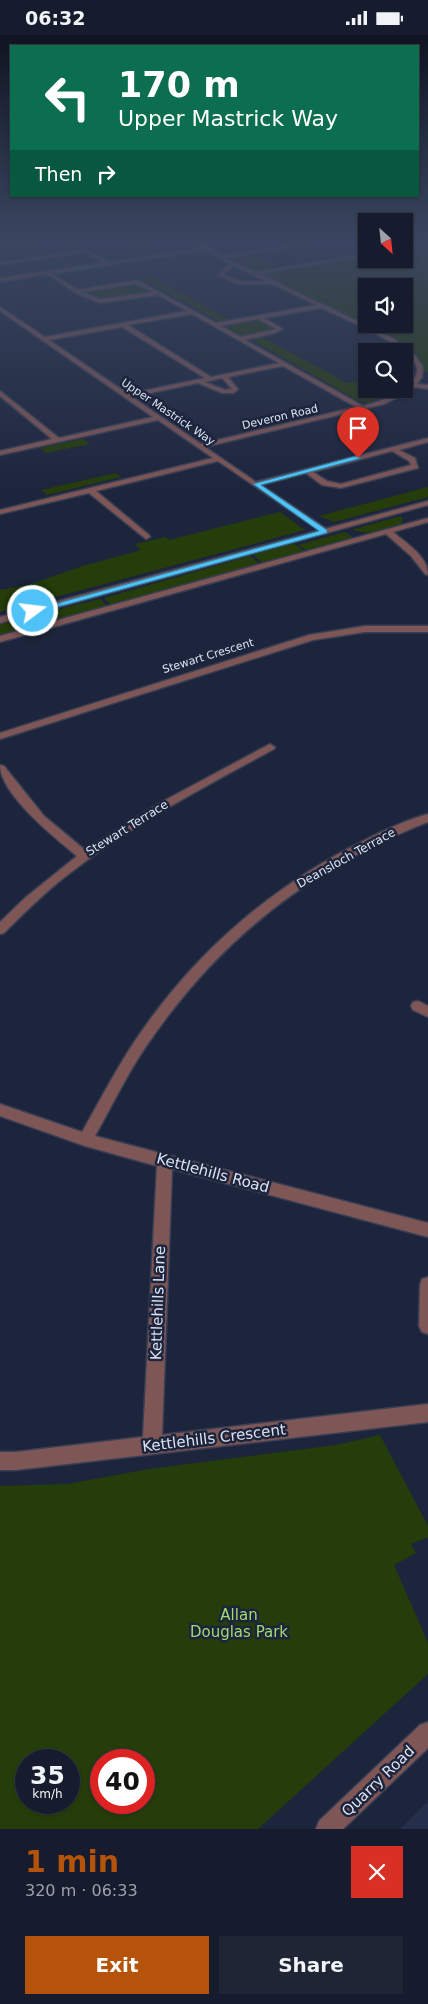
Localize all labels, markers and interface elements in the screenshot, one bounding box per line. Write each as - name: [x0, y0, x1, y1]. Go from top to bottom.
- text: 06:32: [25, 7, 85, 29]
- icon: left: [35, 65, 100, 130]
- text: 170 m: [118, 65, 240, 105]
- text: Upper Mastrick Way: [118, 106, 338, 131]
- icon: right: [92, 160, 120, 188]
- text: Then: [35, 163, 82, 185]
- north arrow: [358, 213, 412, 267]
- map controls: [358, 213, 413, 398]
- button: sound: [358, 278, 413, 333]
- button: search: [358, 343, 413, 398]
- street label: Upper Mastrick Way: [119, 376, 218, 448]
- street label: Deveron Road: [241, 402, 319, 432]
- pin: [337, 407, 379, 458]
- icon: arrive: [344, 414, 372, 442]
- position arrow: [6, 584, 58, 636]
- street label: Stewart Crescent: [161, 636, 256, 676]
- street label: Stewart Terrace: [83, 797, 171, 859]
- street label: Deansloch Terrace: [294, 825, 398, 891]
- street label: Kettlehills Road: [155, 1149, 271, 1197]
- street label: Kettlehills Lane: [147, 1246, 169, 1360]
- street label: Kettlehills Crescent: [141, 1420, 287, 1456]
- park label: Allan Douglas Park: [190, 1606, 288, 1641]
- street label: Quarry Road: [338, 1742, 418, 1820]
- speed limit sign: 40: [90, 1749, 155, 1814]
- text: 35: [30, 1761, 65, 1790]
- text: km/h: [32, 1787, 63, 1801]
- text: 1 min: [25, 1844, 119, 1879]
- button: close: [351, 1846, 403, 1898]
- text: 320 m · 06:33: [25, 1881, 138, 1900]
- button: Exit: [25, 1936, 209, 1994]
- button: Share: [219, 1936, 403, 1994]

